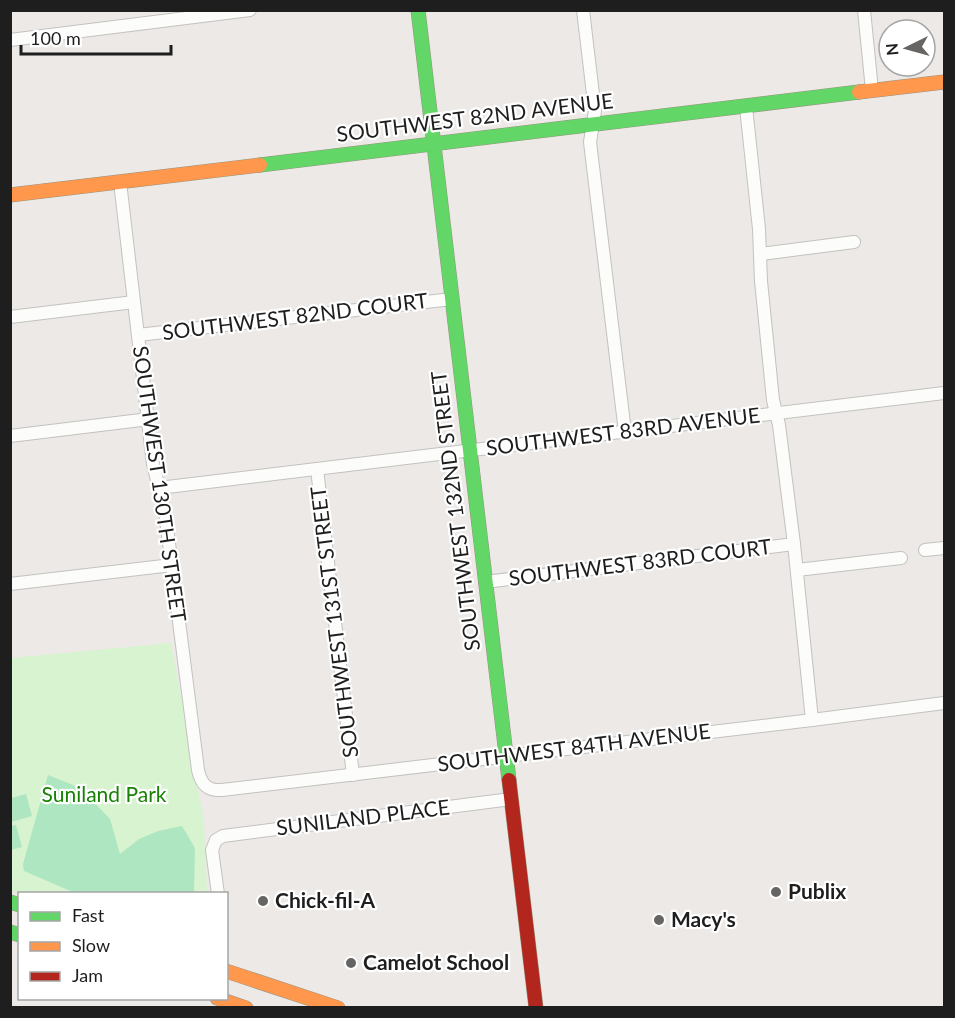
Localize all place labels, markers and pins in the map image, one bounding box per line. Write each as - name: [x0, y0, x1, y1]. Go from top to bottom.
- place label: Publix: [788, 878, 846, 903]
- marker: Publix: [769, 885, 783, 899]
- place label: Chick-fil-A: [275, 887, 376, 912]
- marker: Chick-fil-A: [256, 894, 270, 908]
- place label: Macy's: [671, 906, 736, 931]
- marker: Macy's: [652, 913, 666, 927]
- place label: Camelot School: [363, 949, 509, 974]
- marker: Camelot School: [344, 956, 358, 970]

